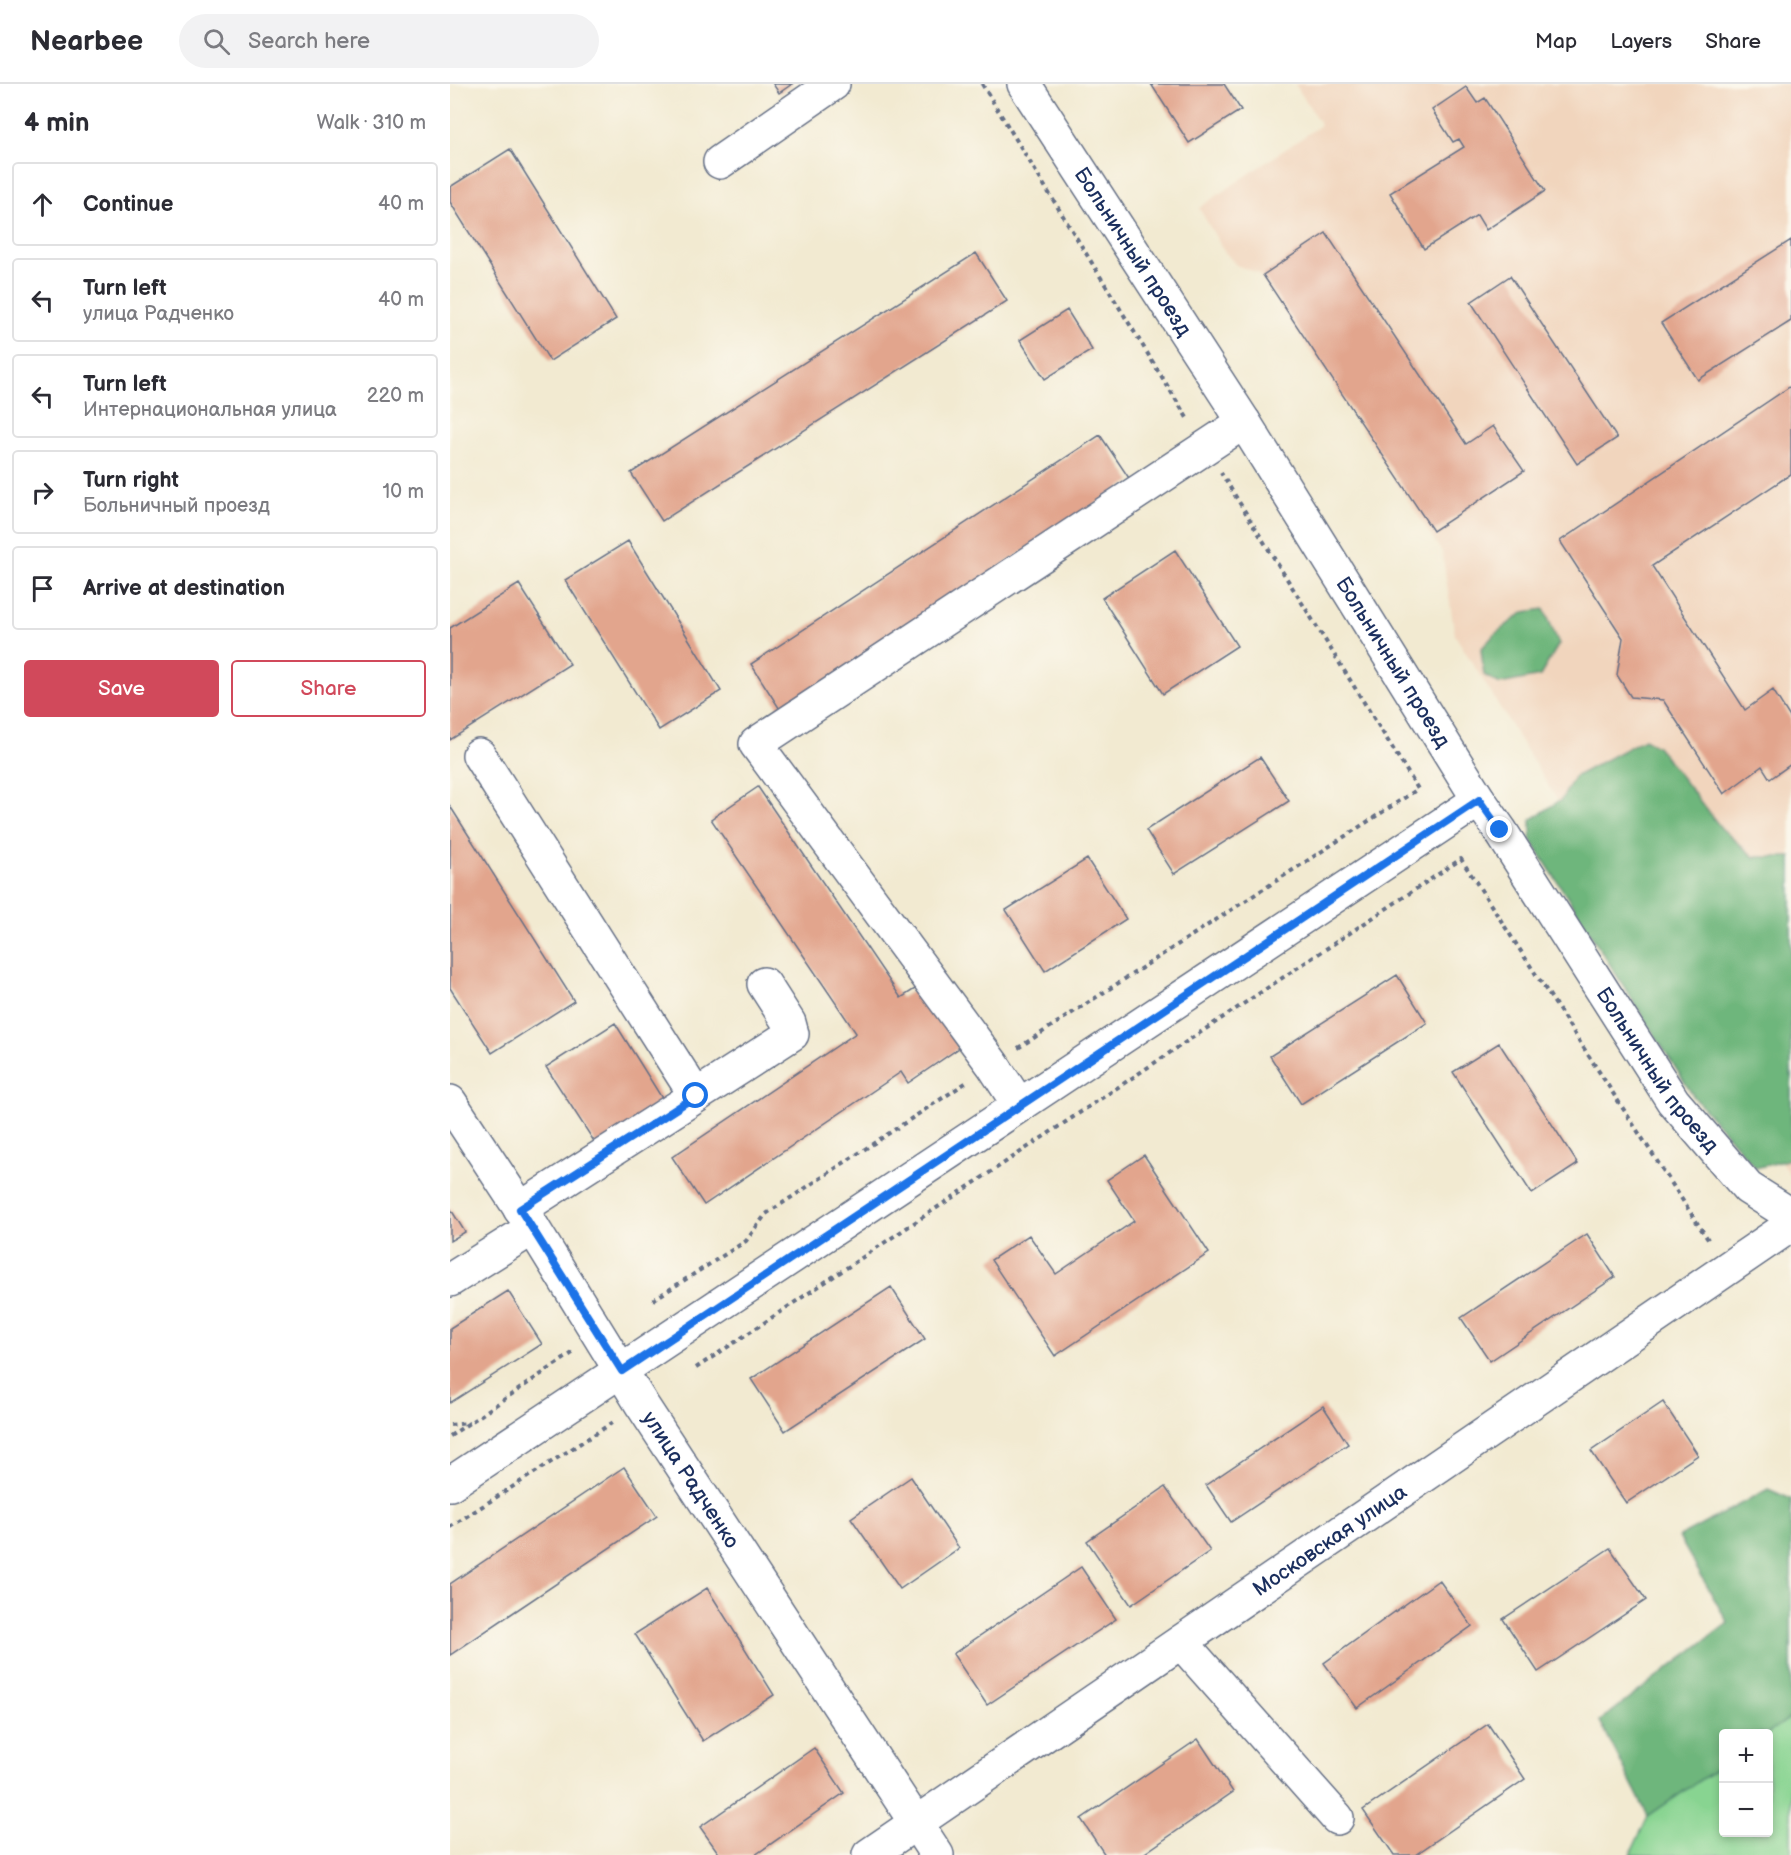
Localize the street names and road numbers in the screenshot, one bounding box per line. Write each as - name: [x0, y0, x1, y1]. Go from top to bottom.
- street label: Больничный проезд: [1069, 163, 1197, 341]
- street label: Больничный проезд: [1330, 572, 1455, 753]
- street label: Больничный проезд: [1591, 983, 1724, 1158]
- street label: улица Радченко: [637, 1407, 744, 1553]
- street label: Московская улица: [1248, 1479, 1412, 1602]

